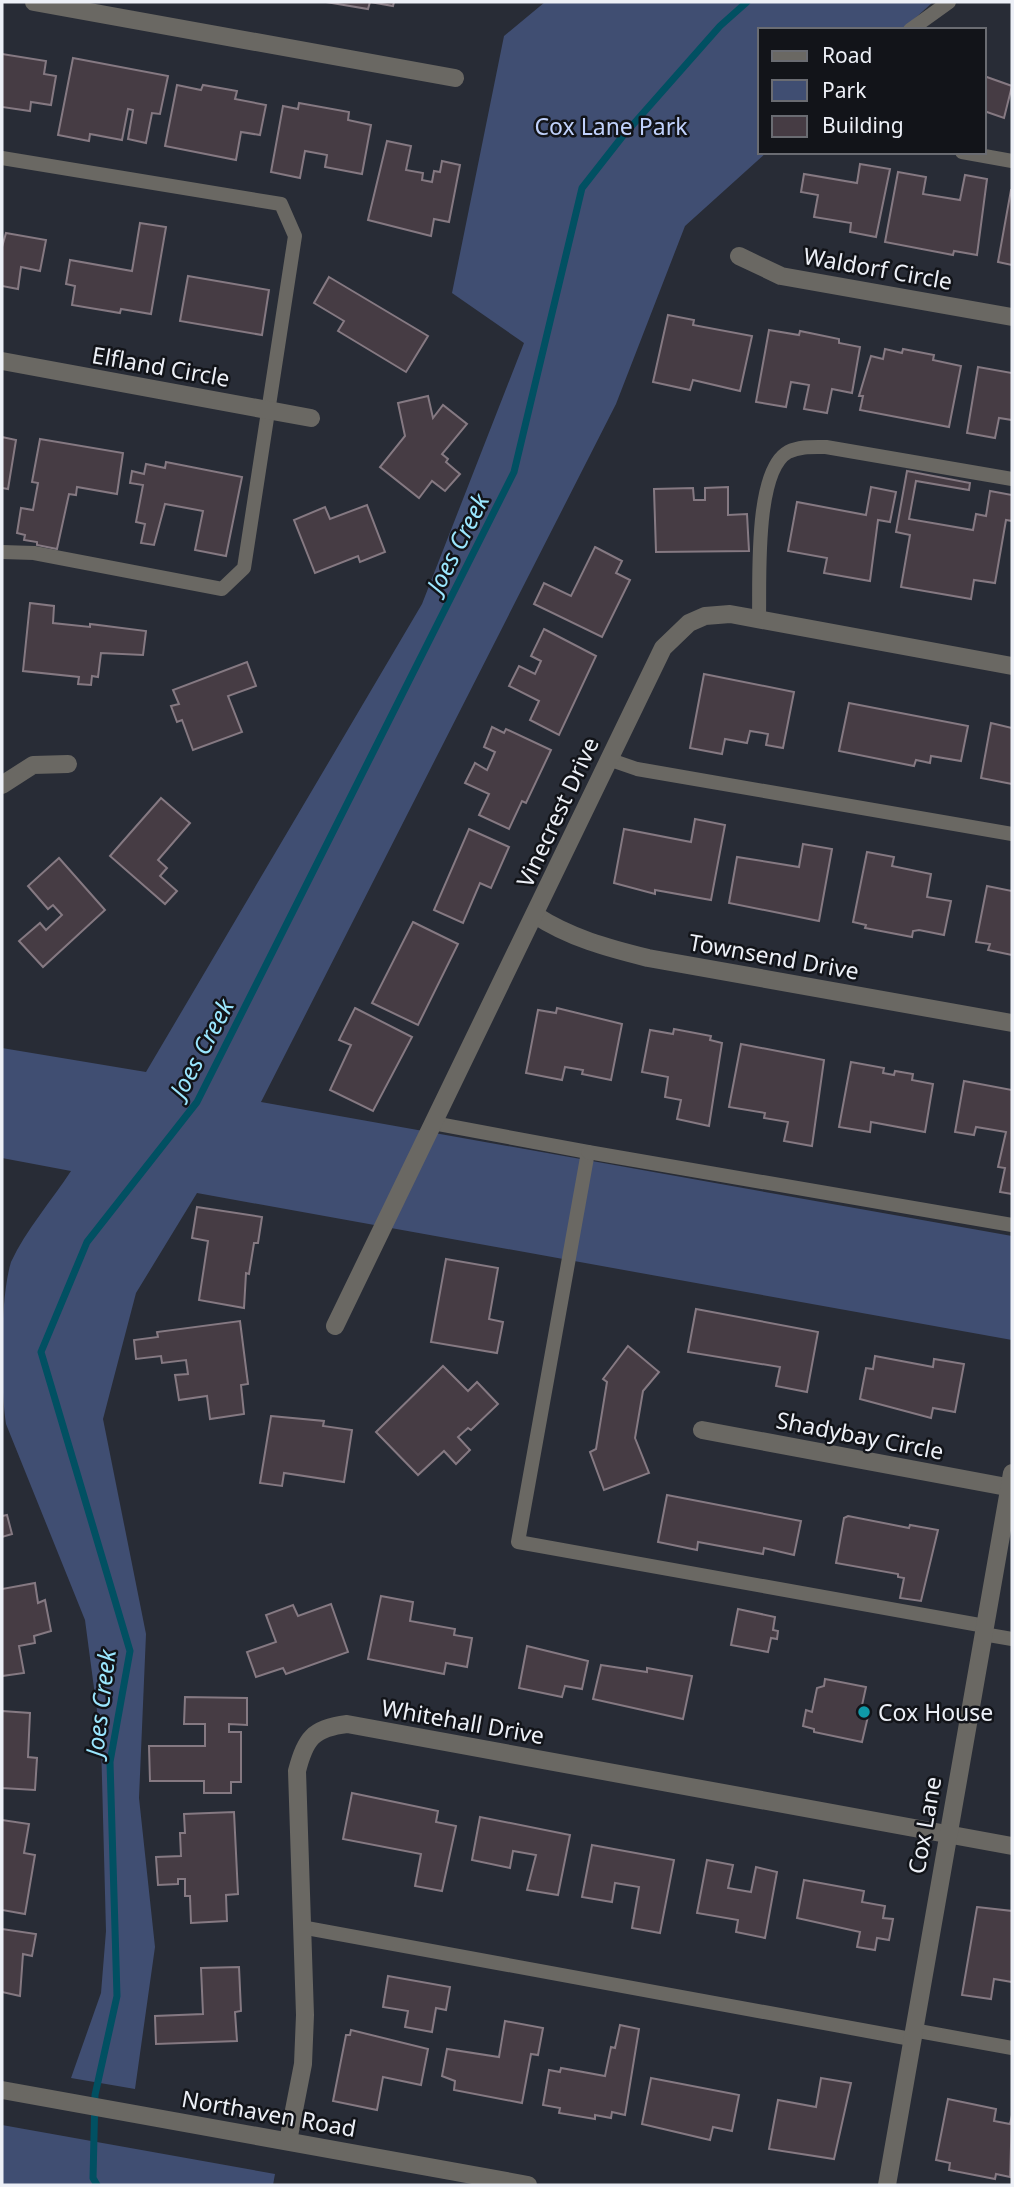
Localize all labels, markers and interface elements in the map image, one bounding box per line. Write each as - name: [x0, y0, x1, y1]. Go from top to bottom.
- legend: [758, 28, 986, 154]
- text: Road: [822, 41, 872, 69]
- text: Park: [822, 76, 867, 104]
- park label: Cox Lane Park: [535, 110, 688, 142]
- text: Building: [822, 111, 904, 139]
- street label: Waldorf Circle: [801, 239, 955, 297]
- street label: Elfland Circle: [90, 338, 232, 394]
- water label: Joes Creek: [416, 487, 497, 602]
- street label: Vinecrest Drive: [508, 732, 606, 892]
- street label: Townsend Drive: [686, 925, 862, 987]
- water label: Joes Creek: [159, 992, 241, 1107]
- street label: Shadybay Circle: [774, 1403, 946, 1467]
- water label: Joes Creek: [77, 1646, 123, 1762]
- street label: Whitehall Drive: [379, 1691, 547, 1751]
- place label: Cox House: [878, 1696, 993, 1728]
- marker: Cox House: [856, 1704, 872, 1720]
- street label: Cox Lane: [900, 1774, 948, 1876]
- street label: Northaven Road: [179, 2082, 359, 2144]

